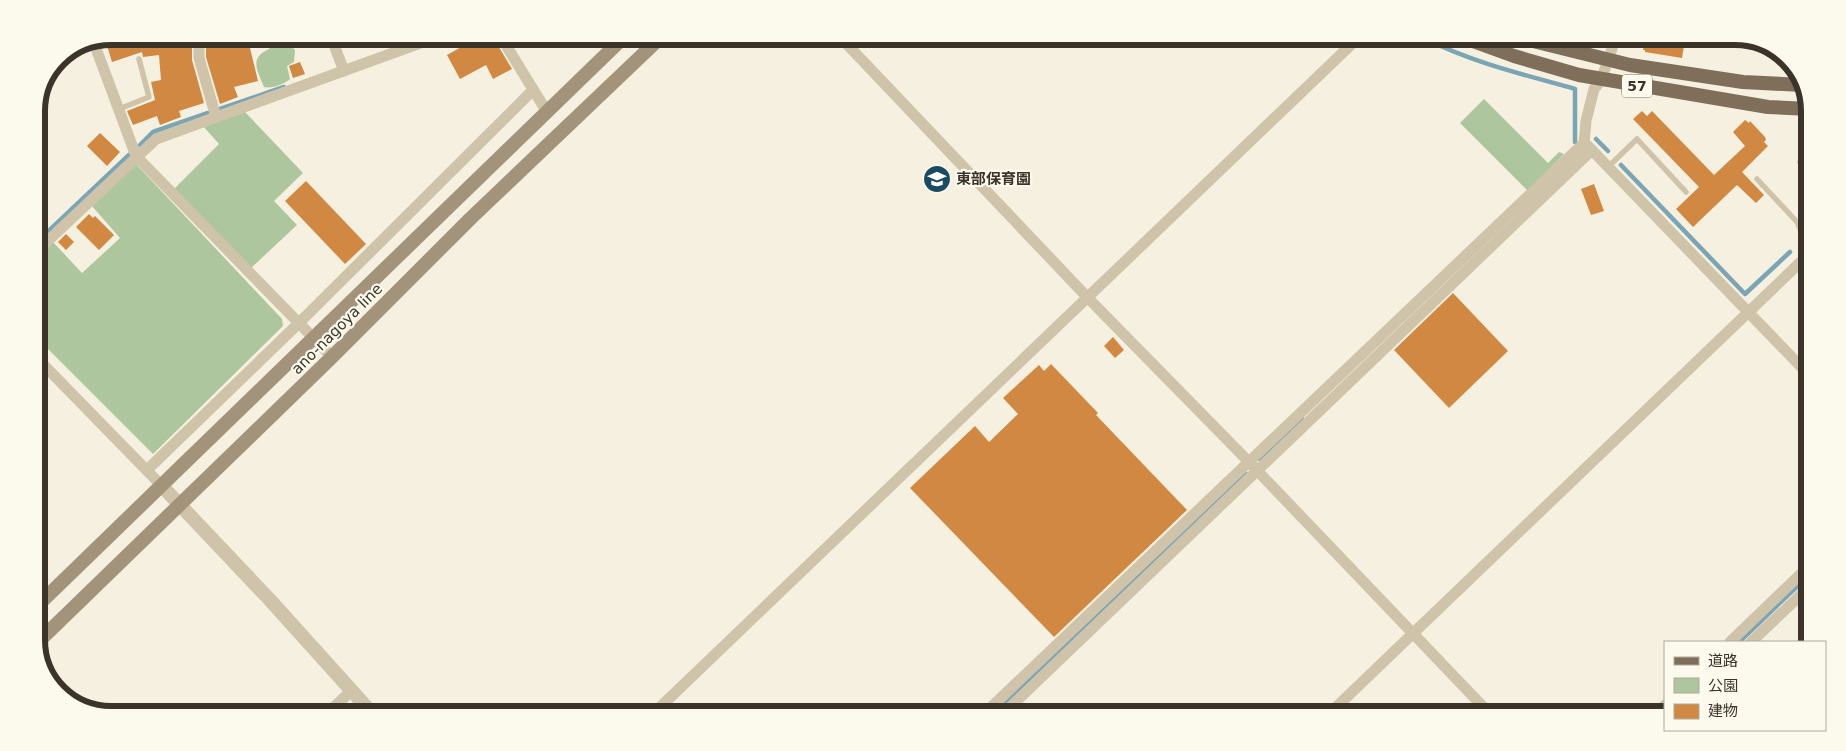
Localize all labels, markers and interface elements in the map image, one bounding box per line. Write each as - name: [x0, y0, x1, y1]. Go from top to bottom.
- road number: 57: [1622, 74, 1652, 98]
- school or university icon: 東部保育園: [922, 164, 952, 194]
- place label: 東部保育園: [956, 170, 1031, 188]
- street label: ano-nagoya line: [288, 280, 386, 378]
- legend: [1664, 641, 1826, 731]
- text: 道路: [1708, 652, 1738, 670]
- text: 公園: [1708, 677, 1738, 695]
- text: 建物: [1708, 702, 1738, 720]

